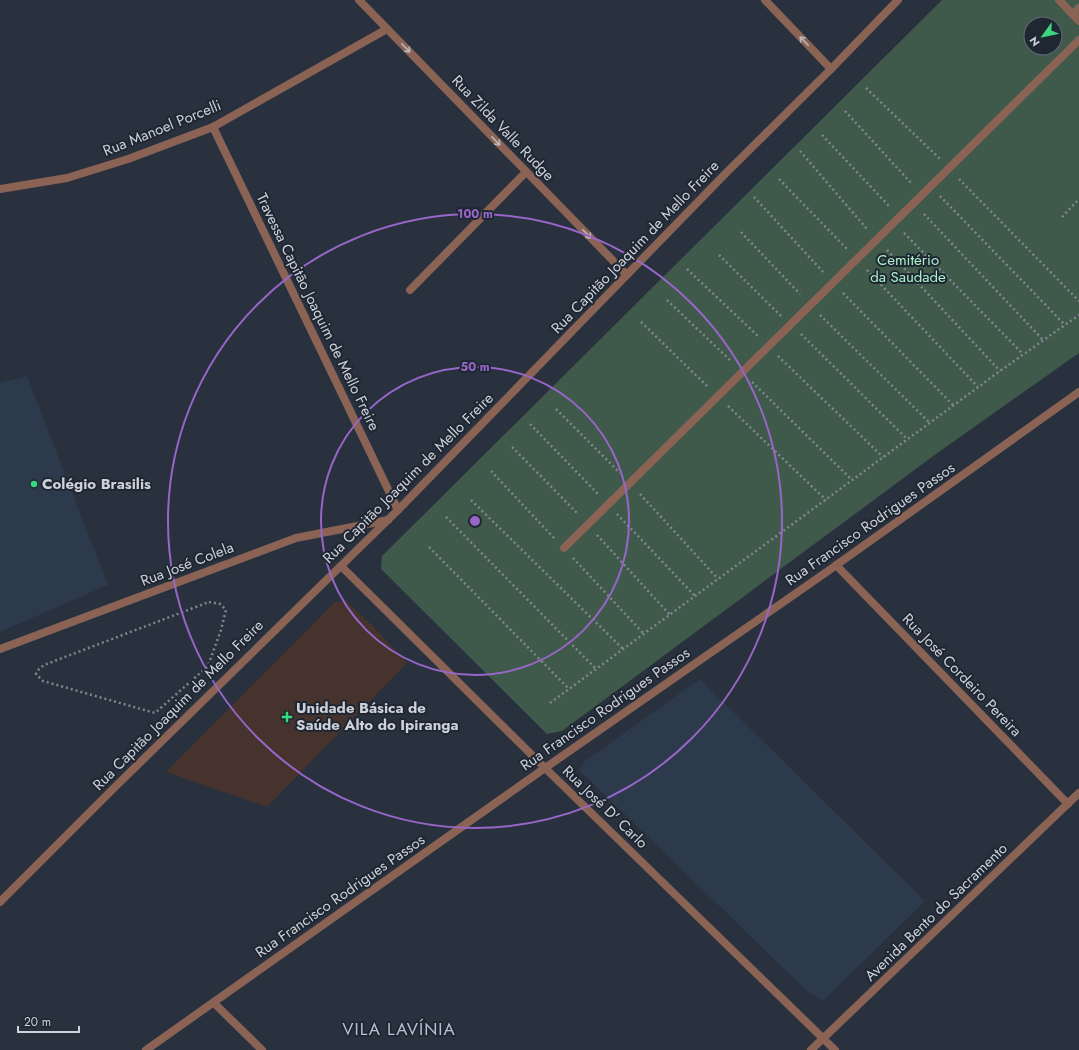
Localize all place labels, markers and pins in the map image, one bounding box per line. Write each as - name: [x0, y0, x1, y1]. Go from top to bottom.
- place label: Colégio Brasilis: [42, 473, 151, 495]
- marker: Colégio Brasilis: [29, 479, 39, 489]
- centre of rings: [468, 514, 482, 528]
- place label: Unidade Básica de Saúde Alto do Ipiranga: [296, 697, 459, 736]
- marker: Unidade Básica de Saúde Alto do Ipiranga: [281, 711, 293, 723]

